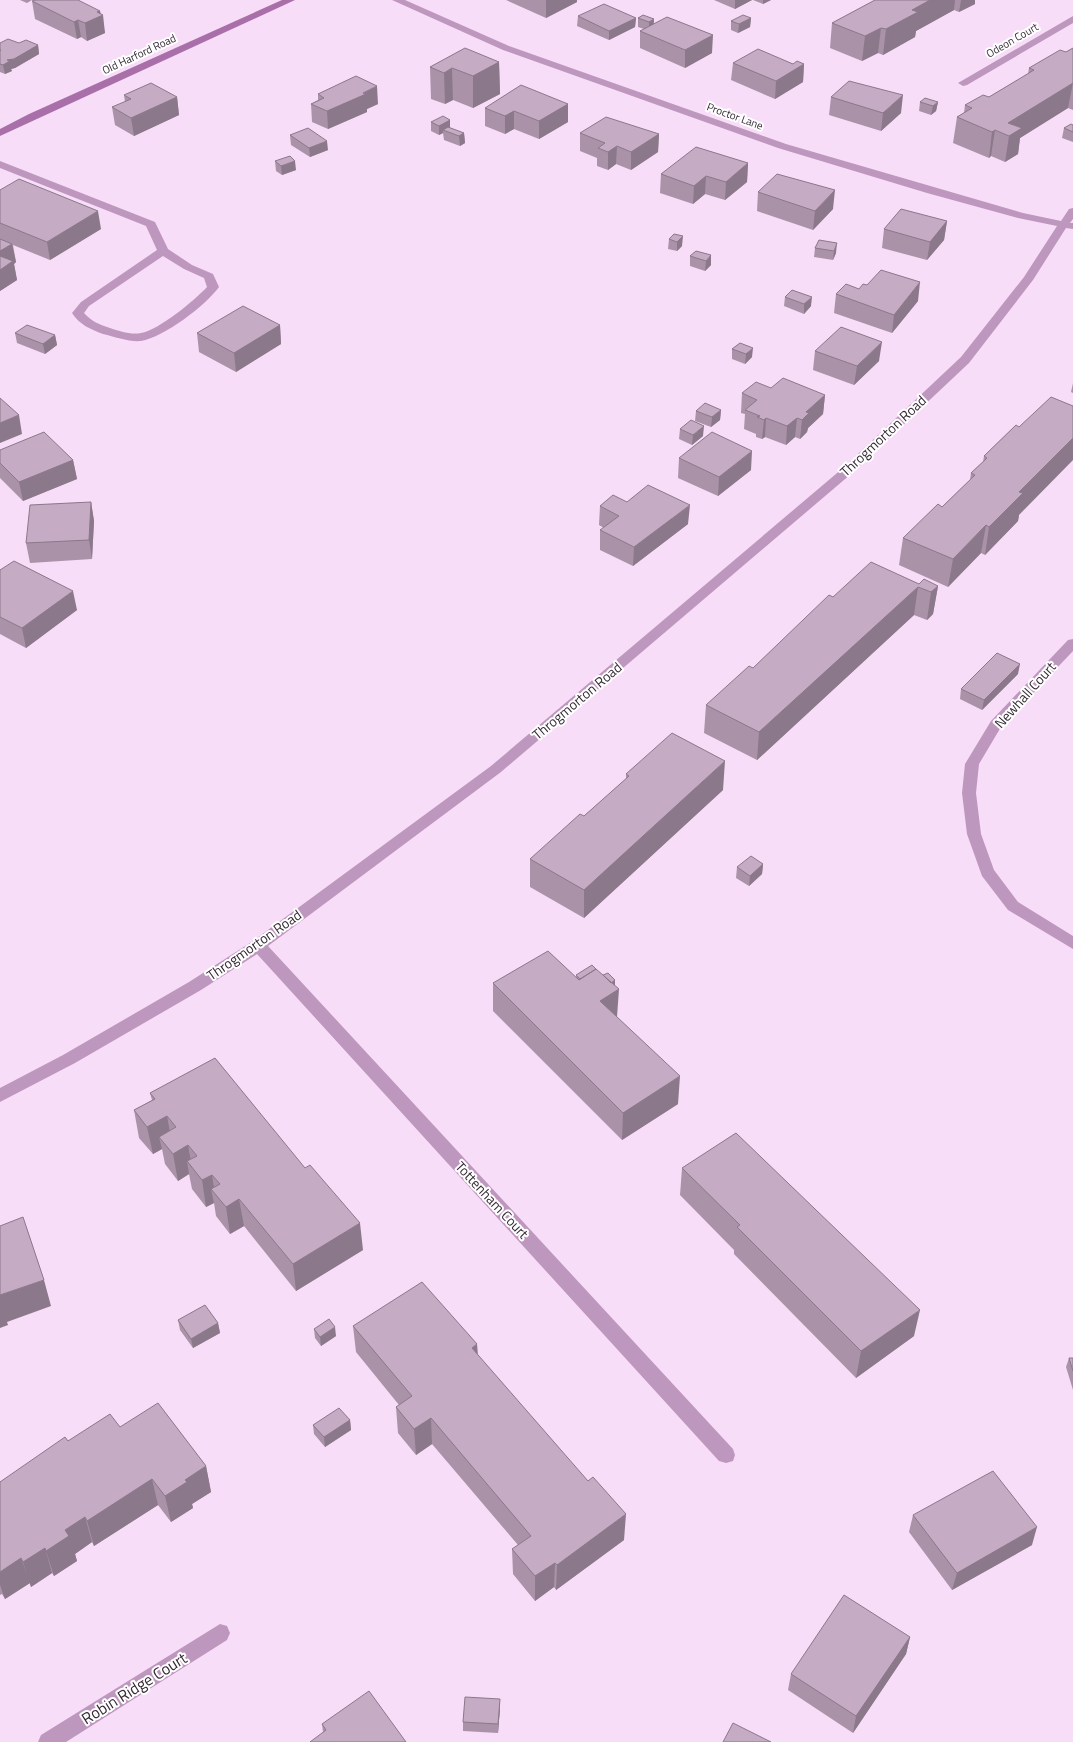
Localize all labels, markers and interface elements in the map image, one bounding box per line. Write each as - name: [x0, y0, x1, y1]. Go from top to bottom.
- street label: Odeon Court: [983, 19, 1041, 61]
- street label: Old Harford Road: [99, 30, 179, 78]
- street label: Proctor Lane: [705, 98, 766, 134]
- street label: Throgmorton Road: [835, 390, 931, 481]
- street label: Throgmorton Road: [527, 657, 626, 744]
- street label: Newhall Court: [989, 657, 1060, 733]
- street label: Throgmorton Road: [202, 904, 305, 985]
- street label: Tottenham Court: [451, 1156, 534, 1243]
- street label: Robin Ridge Court: [77, 1646, 192, 1730]

